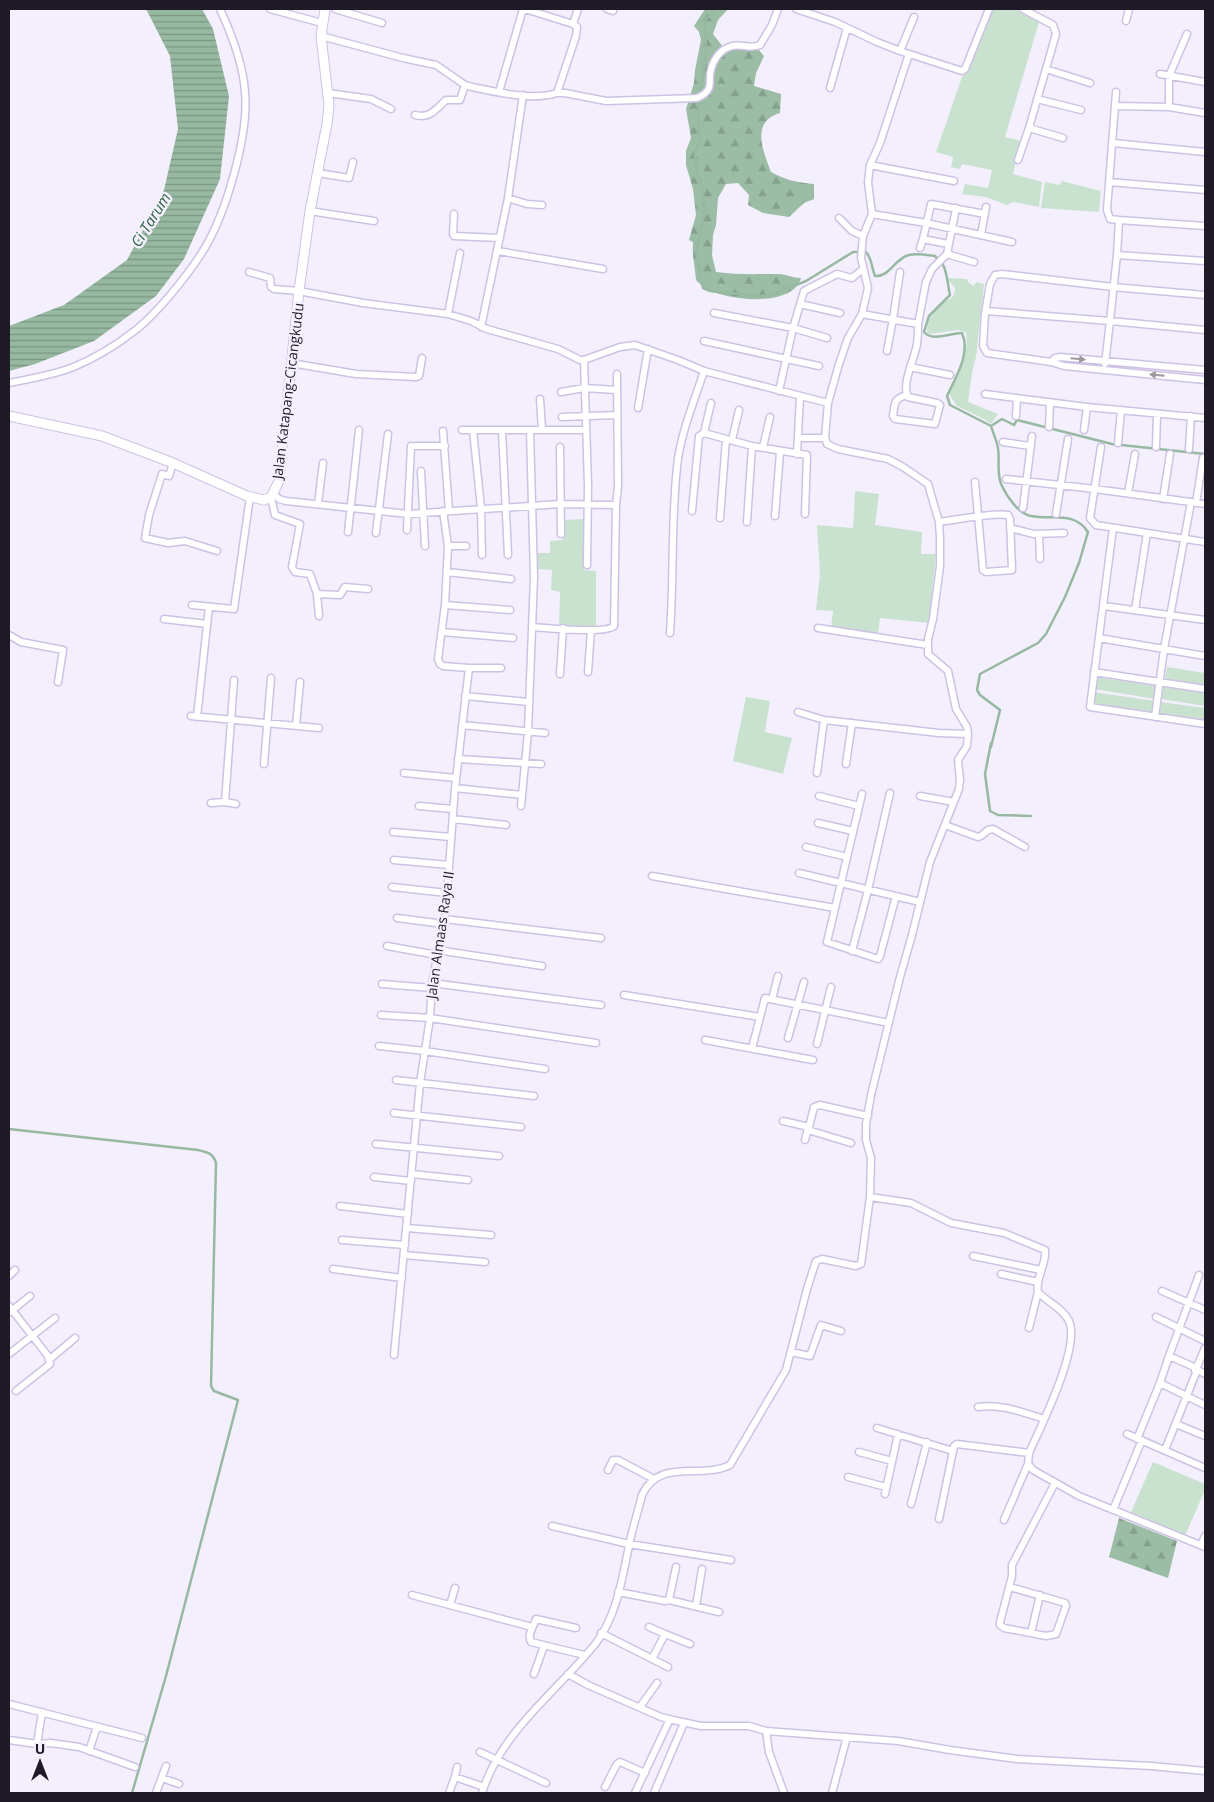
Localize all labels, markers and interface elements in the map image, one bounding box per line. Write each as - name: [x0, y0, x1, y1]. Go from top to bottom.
- water label: Ci Tarum: [126, 189, 175, 250]
- street label: Jalan Katapang-Cicangkudu: [267, 302, 308, 482]
- one-way arrow: [1070, 355, 1086, 363]
- one-way arrow: [1148, 371, 1164, 379]
- street label: Jalan Almaas Raya II: [421, 870, 458, 1002]
- north arrow: [15, 1737, 65, 1787]
- text: U: [35, 1739, 45, 1758]

